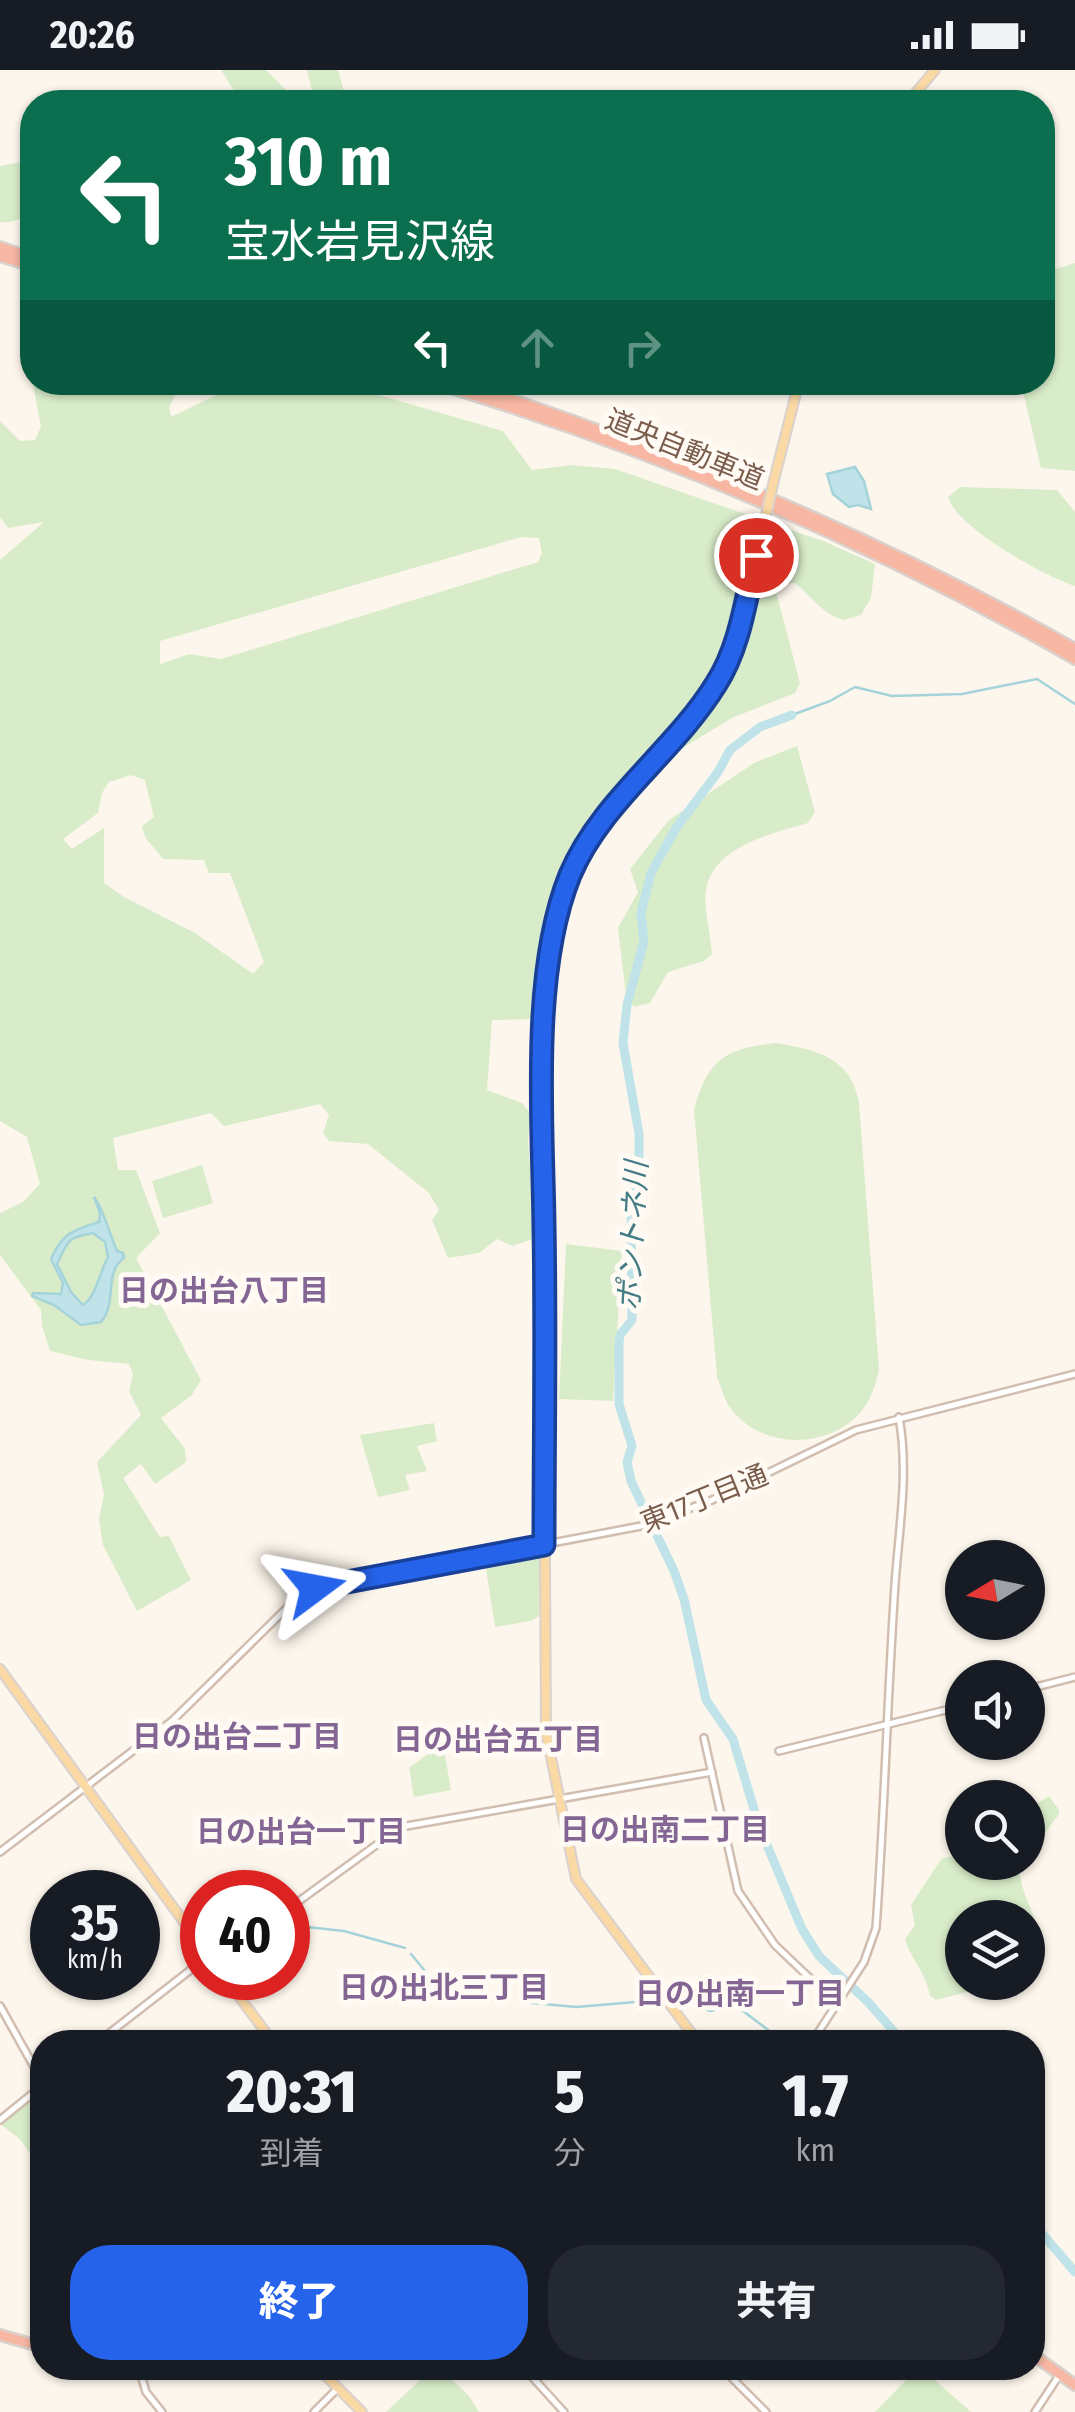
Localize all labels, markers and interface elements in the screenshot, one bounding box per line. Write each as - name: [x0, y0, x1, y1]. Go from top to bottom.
- text: 20:26: [50, 12, 135, 58]
- text: 310 m: [225, 120, 393, 204]
- icon: left: [60, 130, 190, 260]
- text: 宝水岩見沢線: [225, 215, 495, 269]
- icon: left: [405, 320, 460, 375]
- icon: ahead: [510, 320, 565, 375]
- icon: right: [615, 320, 670, 375]
- street label: 道央自動車道: [601, 403, 769, 496]
- pin: [714, 513, 799, 598]
- icon: arrive: [729, 528, 784, 583]
- water label: ポントネ川: [611, 1157, 655, 1312]
- district label: 日の出台八丁目: [119, 1273, 329, 1309]
- street label: 東17丁目通: [636, 1458, 773, 1539]
- position arrow: [263, 1536, 367, 1640]
- north arrow: [945, 1540, 1045, 1640]
- map controls: [945, 1540, 1045, 2000]
- button: sound: [945, 1660, 1045, 1760]
- district label: 日の出台二丁目: [132, 1719, 342, 1755]
- district label: 日の出台五丁目: [393, 1722, 603, 1758]
- button: search: [945, 1780, 1045, 1880]
- district label: 日の出南二丁目: [560, 1812, 770, 1848]
- district label: 日の出台一丁目: [196, 1814, 406, 1850]
- speed limit sign: 40: [180, 1870, 310, 2000]
- text: 35: [71, 1893, 119, 1953]
- button: layers: [945, 1900, 1045, 2000]
- text: km/h: [67, 1945, 123, 1975]
- district label: 日の出北三丁目: [339, 1970, 549, 2006]
- district label: 日の出南一丁目: [635, 1976, 845, 2012]
- text: 20:31: [227, 2056, 357, 2128]
- text: 5: [555, 2056, 585, 2128]
- text: 1.7: [782, 2060, 848, 2132]
- text: km: [796, 2131, 835, 2169]
- text: 到着: [260, 2134, 324, 2172]
- text: 分: [554, 2134, 586, 2172]
- button: 終了: [70, 2245, 528, 2360]
- button: 共有: [548, 2245, 1005, 2360]

